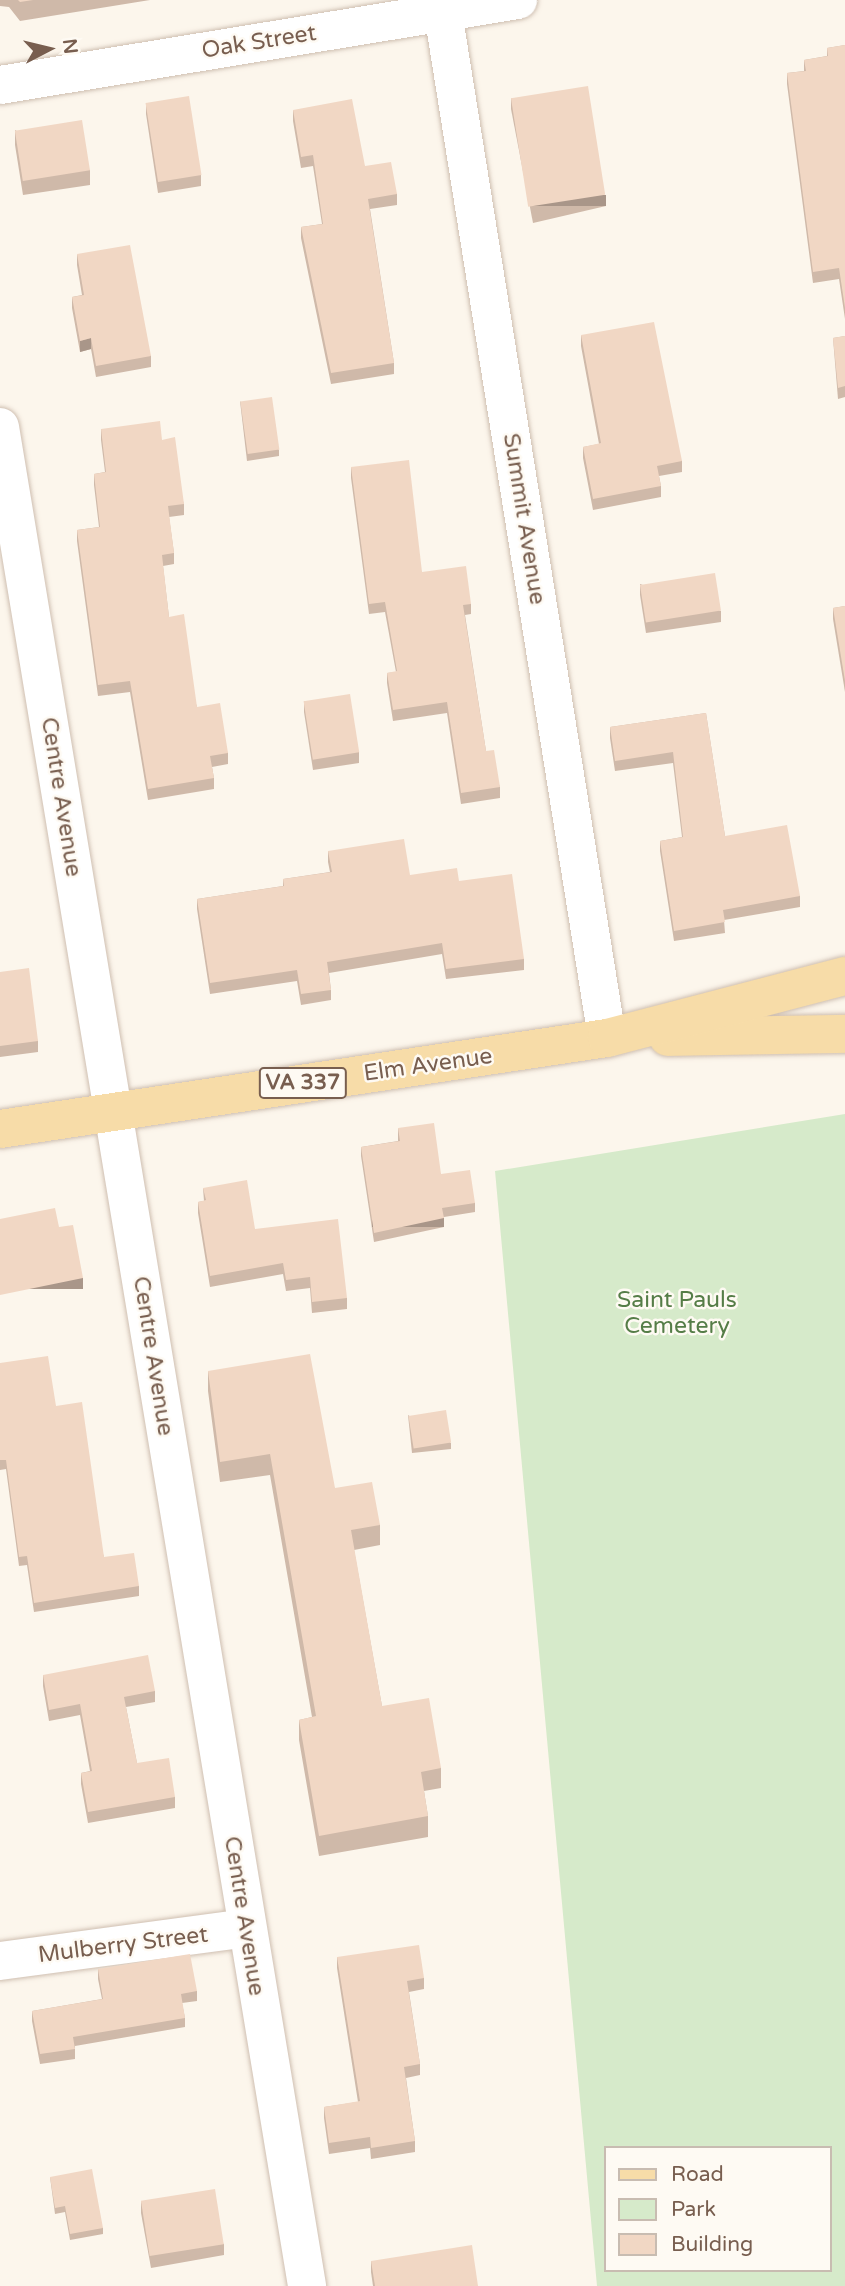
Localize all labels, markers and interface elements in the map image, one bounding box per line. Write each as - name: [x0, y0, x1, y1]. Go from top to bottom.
- north arrow: [14, 14, 84, 84]
- street label: Oak Street: [200, 19, 318, 65]
- text: N: [58, 38, 82, 55]
- street label: Summit Avenue: [497, 431, 551, 607]
- street label: Centre Avenue: [35, 715, 87, 879]
- street label: Elm Avenue: [362, 1042, 494, 1088]
- road number: VA 337: [258, 1066, 348, 1100]
- street label: Centre Avenue: [127, 1274, 179, 1438]
- park label: Saint Pauls Cemetery: [617, 1286, 737, 1340]
- street label: Centre Avenue: [218, 1834, 270, 1998]
- street label: Mulberry Street: [37, 1921, 209, 1969]
- legend: [604, 2146, 831, 2272]
- text: Road: [671, 2162, 724, 2187]
- text: Park: [671, 2197, 716, 2222]
- text: Building: [671, 2232, 753, 2257]

